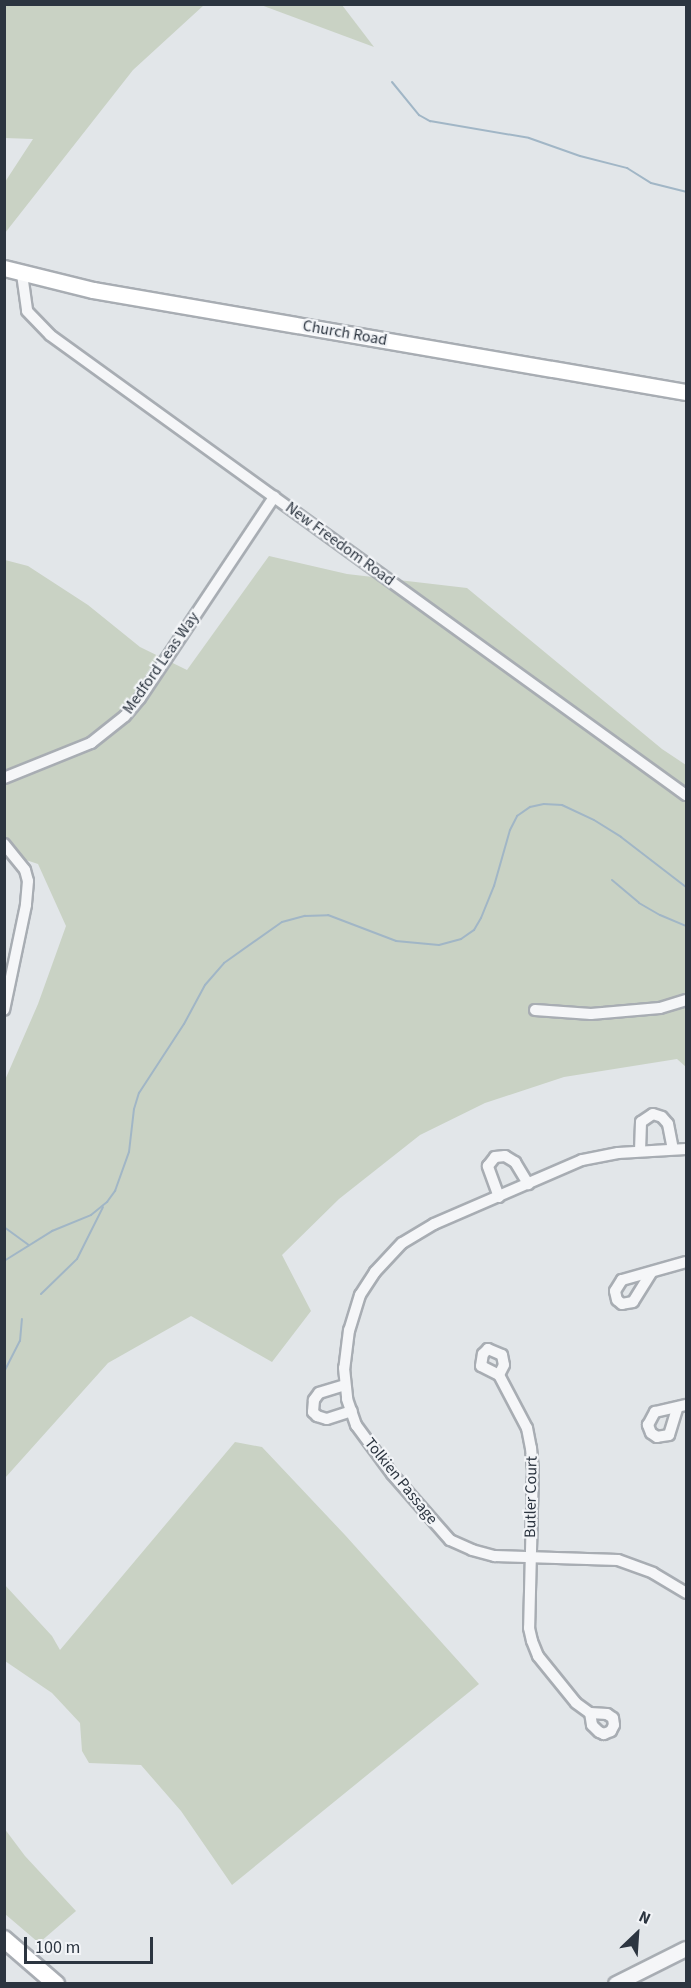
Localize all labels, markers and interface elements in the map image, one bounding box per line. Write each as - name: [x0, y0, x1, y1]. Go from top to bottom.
- street label: Church Road: [301, 316, 389, 350]
- street label: New Freedom Road: [282, 498, 398, 590]
- street label: Medford Leas Way: [119, 608, 203, 718]
- street label: Tolkien Passage: [360, 1434, 442, 1528]
- street label: Butler Court: [521, 1456, 541, 1538]
- north arrow: [607, 1904, 667, 1964]
- text: N: [635, 1905, 654, 1930]
- scale bar: [27, 1925, 156, 1963]
- text: 100 m: [35, 1935, 80, 1960]

